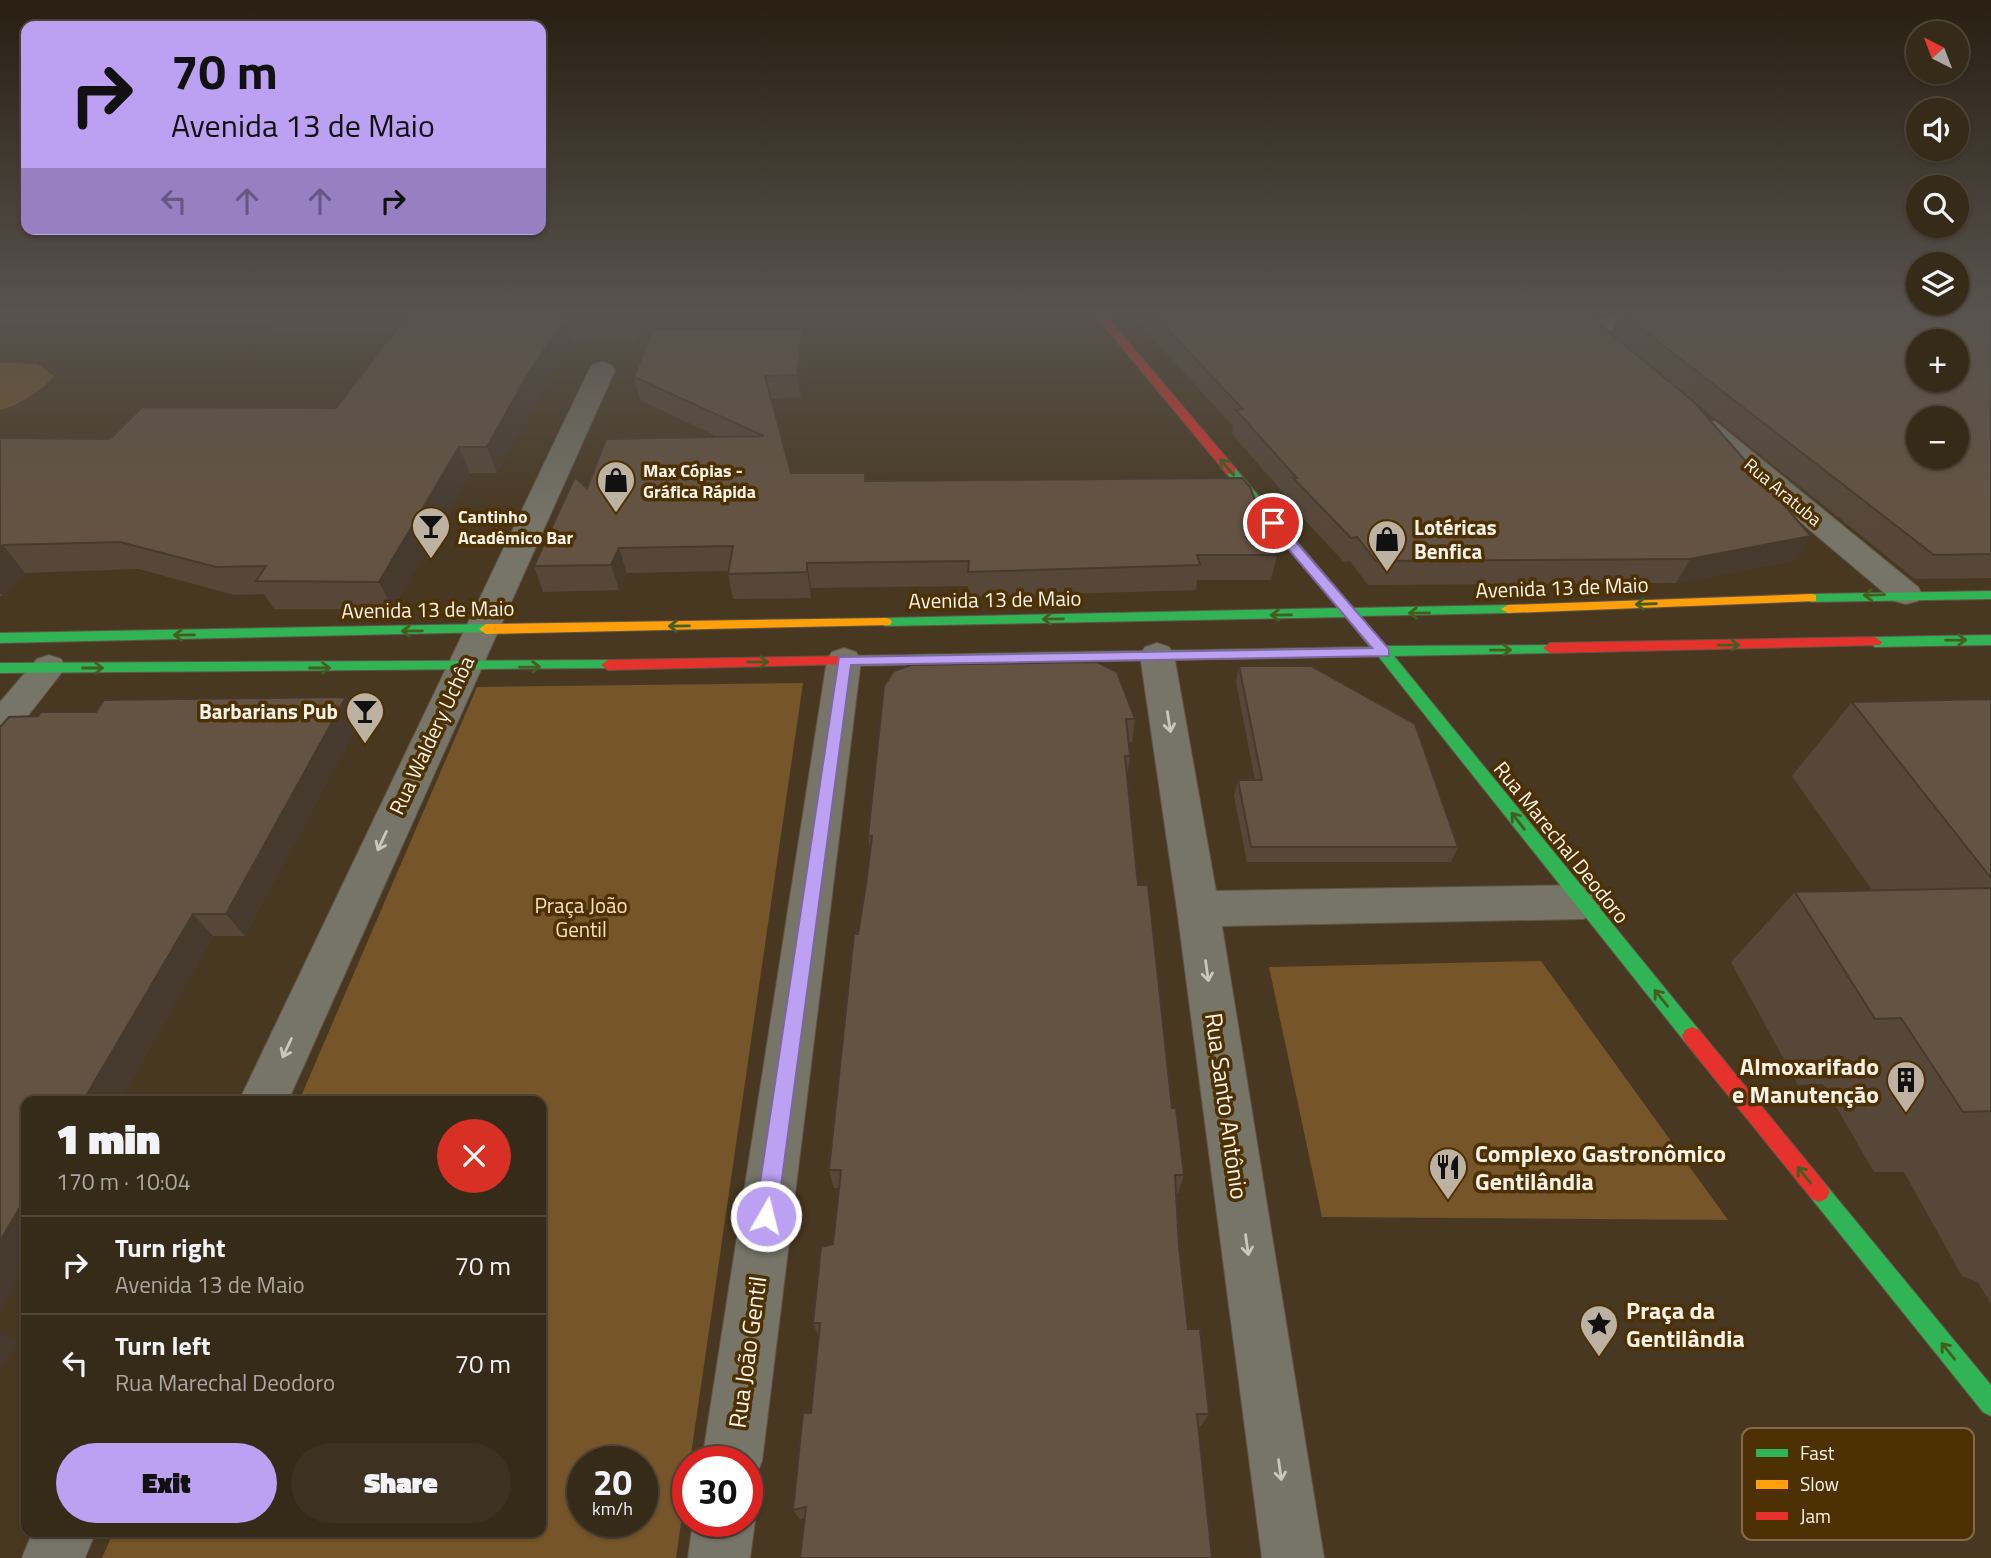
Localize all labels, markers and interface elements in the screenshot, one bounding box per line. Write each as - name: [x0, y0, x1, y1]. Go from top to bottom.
- north arrow: [1906, 21, 1969, 84]
- map controls: [1906, 21, 1969, 469]
- text: 70 m: [171, 33, 278, 108]
- icon: right: [56, 49, 147, 140]
- button: sound: [1906, 98, 1969, 161]
- text: Avenida 13 de Maio: [171, 101, 435, 149]
- button: search: [1906, 175, 1969, 238]
- icon: left: [155, 182, 193, 220]
- icon: ahead: [228, 182, 266, 220]
- icon: ahead: [301, 182, 339, 220]
- icon: right: [374, 182, 412, 220]
- button: layers: [1906, 252, 1969, 315]
- button: +: [1906, 329, 1969, 392]
- button: −: [1906, 406, 1969, 469]
- street label: Rua Aratuba: [1738, 451, 1828, 533]
- place label: Max Cópias - Gráfica Rápida: [643, 457, 756, 505]
- shop icon: Max Cópias - Gráfica Rápida: [595, 459, 637, 514]
- one-way arrow: [1219, 459, 1235, 477]
- pin: [1243, 493, 1303, 553]
- place label: Cantinho Acadêmico Bar: [458, 503, 573, 551]
- icon: arrive: [1254, 504, 1292, 542]
- bar icon: Cantinho Acadêmico Bar: [410, 505, 452, 560]
- place label: Lotéricas Benfica: [1414, 511, 1497, 567]
- shop icon: Lotéricas Benfica: [1366, 518, 1408, 573]
- street label: Avenida 13 de Maio: [1475, 568, 1649, 606]
- street label: Avenida 13 de Maio: [908, 581, 1082, 617]
- one-way arrow: [1863, 589, 1886, 602]
- street label: Avenida 13 de Maio: [341, 591, 515, 627]
- one-way arrow: [1635, 598, 1658, 611]
- one-way arrow: [1408, 606, 1431, 619]
- one-way arrow: [1270, 608, 1293, 622]
- one-way arrow: [1042, 612, 1065, 626]
- one-way arrow: [668, 619, 691, 633]
- one-way arrow: [401, 624, 424, 638]
- one-way arrow: [173, 628, 196, 641]
- one-way arrow: [1944, 634, 1967, 647]
- one-way arrow: [1717, 638, 1740, 652]
- one-way arrow: [1490, 643, 1513, 656]
- street label: Rua Waldery Uchôa: [380, 650, 482, 820]
- one-way arrow: [746, 655, 769, 669]
- one-way arrow: [519, 660, 542, 673]
- one-way arrow: [81, 661, 104, 675]
- one-way arrow: [308, 661, 331, 675]
- bar icon: Barbarians Pub: [344, 690, 386, 745]
- place label: Barbarians Pub: [199, 695, 338, 727]
- one-way arrow: [1163, 710, 1176, 733]
- street label: Rua Marechal Deodoro: [1486, 754, 1638, 930]
- one-way arrow: [1511, 812, 1526, 831]
- one-way arrow: [375, 830, 388, 851]
- park label: Praça João Gentil: [534, 889, 628, 945]
- one-way arrow: [1201, 960, 1214, 982]
- one-way arrow: [1653, 990, 1669, 1008]
- street label: Rua Santo Antônio: [1196, 1010, 1258, 1202]
- one-way arrow: [280, 1037, 293, 1058]
- place label: Almoxarifado e Manutenção: [1732, 1048, 1879, 1112]
- building icon: Almoxarifado e Manutenção: [1885, 1059, 1927, 1114]
- text: 1 min: [56, 1106, 160, 1170]
- button: close: [437, 1119, 511, 1193]
- place label: Complexo Gastronômico Gentilândia: [1475, 1135, 1726, 1199]
- restaurant icon: Complexo Gastronômico Gentilândia: [1427, 1146, 1469, 1201]
- text: 170 m · 10:04: [56, 1164, 191, 1199]
- one-way arrow: [1797, 1166, 1812, 1184]
- position arrow: [729, 1179, 803, 1253]
- text: Turn right: [115, 1228, 226, 1267]
- one-way arrow: [1241, 1233, 1254, 1256]
- icon: right: [56, 1246, 94, 1284]
- text: 70 m: [454, 1246, 511, 1285]
- text: Avenida 13 de Maio: [115, 1267, 305, 1302]
- street label: Rua João Gentil: [719, 1274, 775, 1430]
- place label: Praça da Gentilândia: [1626, 1292, 1745, 1356]
- place icon: Praça da Gentilândia: [1578, 1303, 1620, 1358]
- text: Turn left: [115, 1326, 210, 1365]
- one-way arrow: [1940, 1343, 1956, 1361]
- icon: left: [56, 1344, 94, 1382]
- text: 70 m: [454, 1344, 511, 1383]
- text: Rua Marechal Deodoro: [115, 1365, 335, 1400]
- legend: [1742, 1428, 1974, 1540]
- text: Fast: [1800, 1438, 1835, 1467]
- button: Exit: [56, 1443, 277, 1523]
- button: Share: [291, 1443, 511, 1523]
- speed limit sign: 30: [672, 1446, 763, 1537]
- text: 20: [593, 1455, 632, 1509]
- one-way arrow: [1274, 1458, 1287, 1481]
- text: Slow: [1800, 1469, 1839, 1498]
- text: km/h: [592, 1495, 633, 1522]
- text: Jam: [1800, 1501, 1831, 1530]

